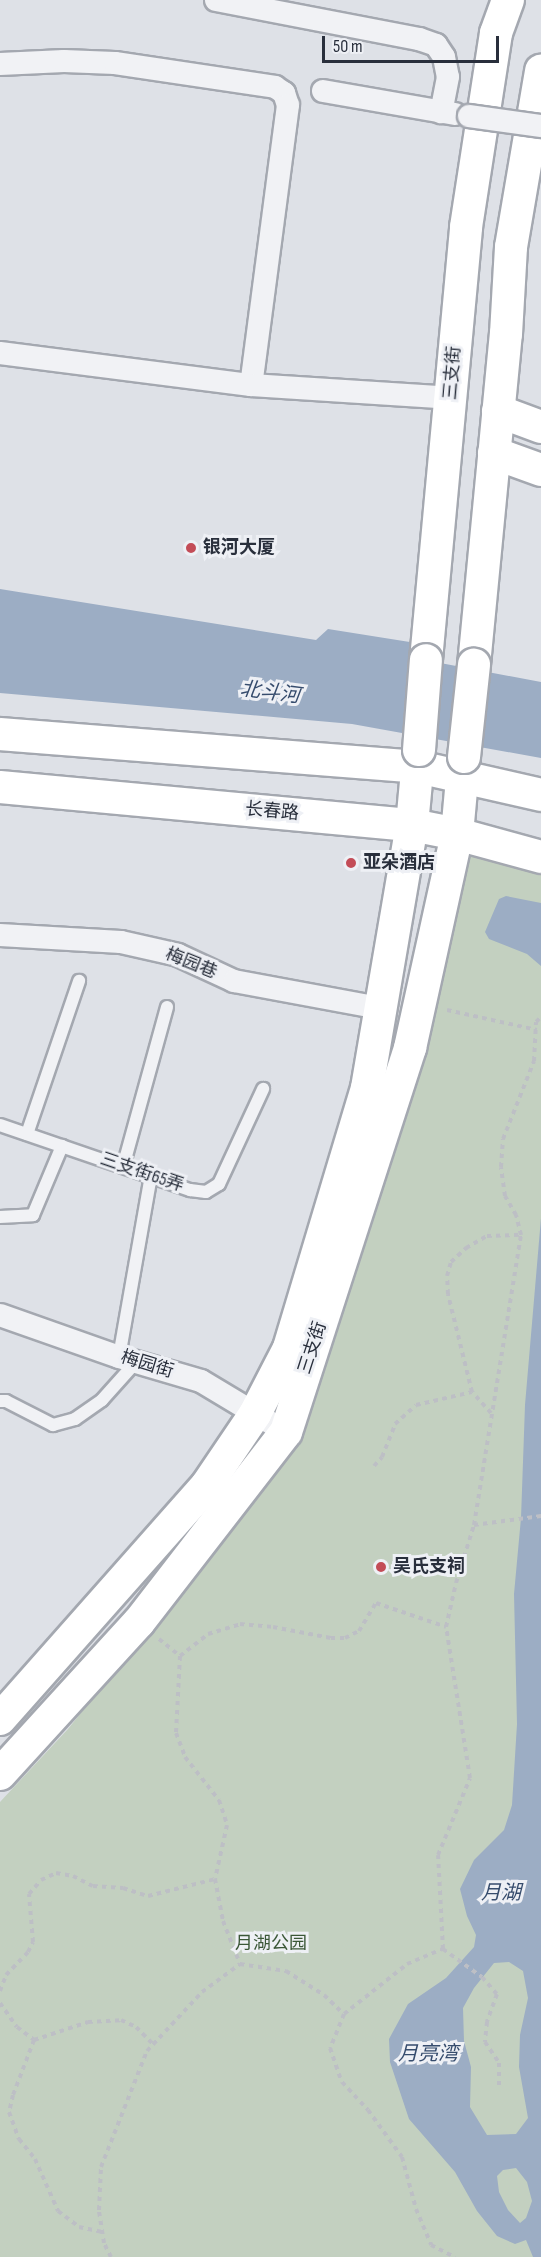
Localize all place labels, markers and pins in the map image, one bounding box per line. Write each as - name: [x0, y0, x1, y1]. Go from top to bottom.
- place label: 银河大厦: [203, 537, 275, 559]
- marker: 银河大厦: [184, 541, 198, 555]
- place label: 亚朵酒店: [363, 852, 435, 874]
- marker: 亚朵酒店: [344, 856, 358, 870]
- place label: 吴氏支祠: [393, 1556, 465, 1578]
- marker: 吴氏支祠: [374, 1560, 388, 1574]

